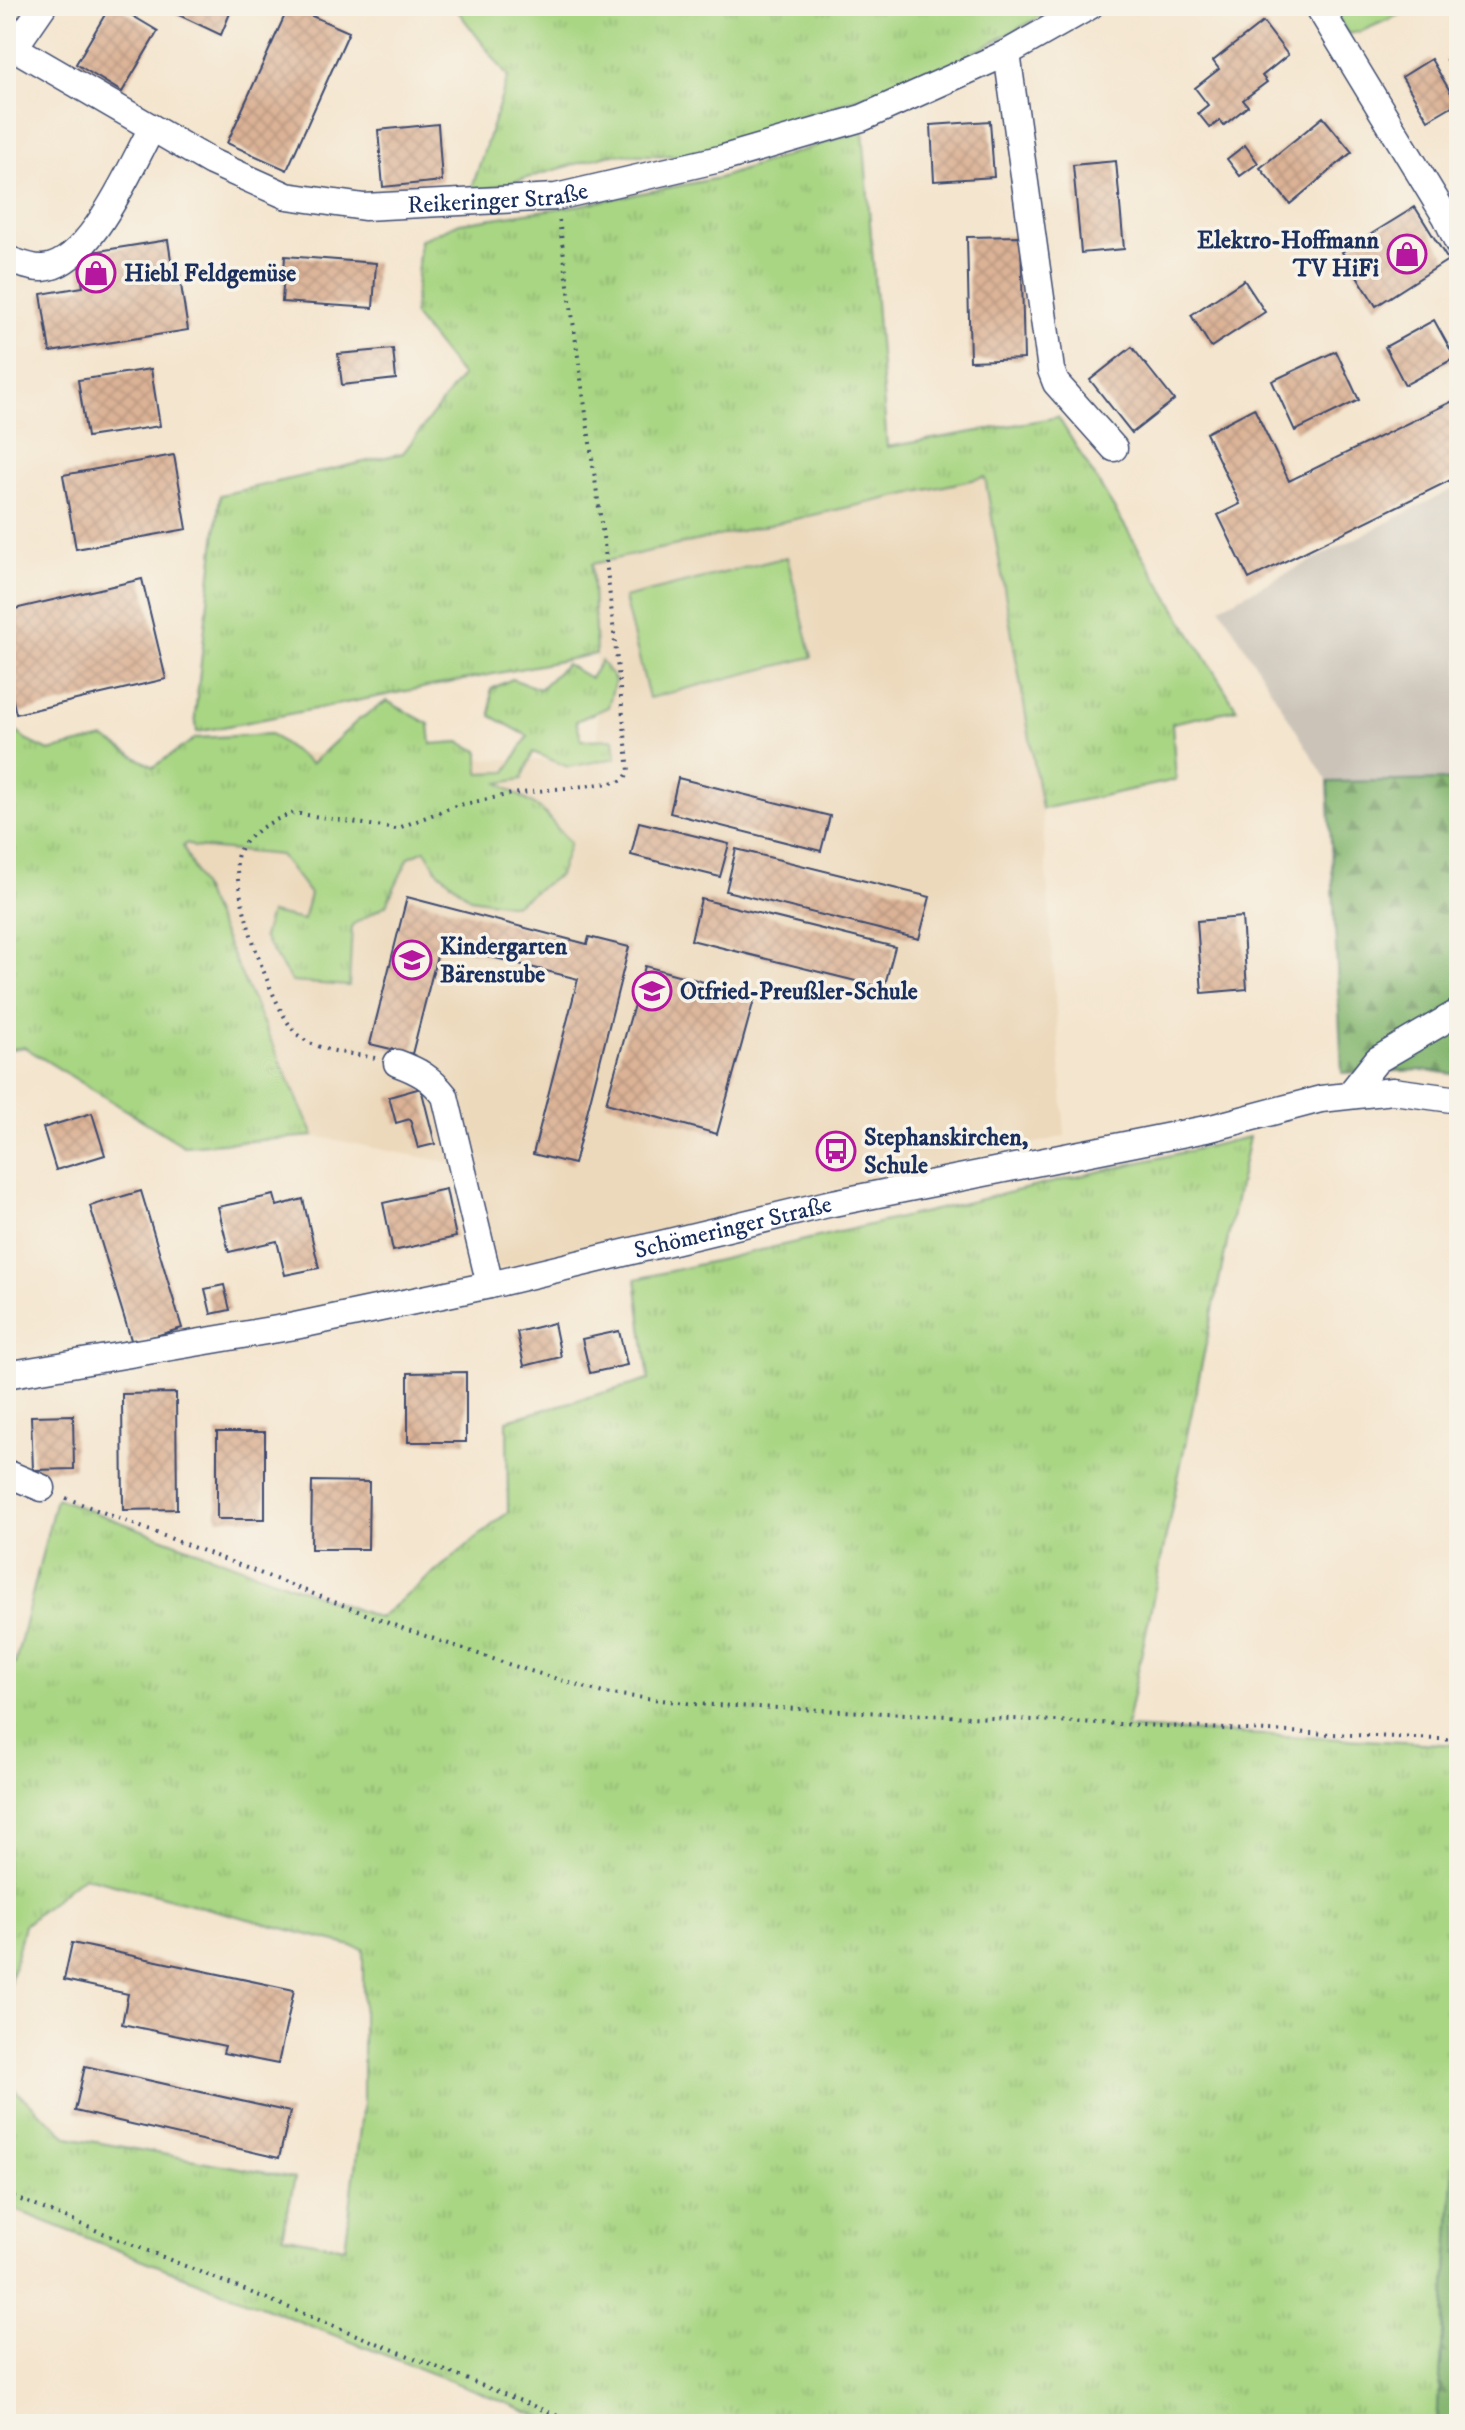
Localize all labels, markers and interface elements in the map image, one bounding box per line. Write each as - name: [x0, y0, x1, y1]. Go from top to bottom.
- street label: Reikeringer Straße: [407, 176, 591, 221]
- place label: Elektro-Hoffmann TV HiFi: [1197, 226, 1379, 284]
- shop icon: Elektro-Hoffmann TV HiFi: [1386, 233, 1428, 275]
- shop icon: Hiebl Feldgemüse: [75, 252, 117, 294]
- place label: Hiebl Feldgemüse: [124, 259, 296, 289]
- place label: Kindergarten Bärenstube: [440, 932, 568, 990]
- school or university icon: Kindergarten Bärenstube: [391, 939, 433, 981]
- school or university icon: Otfried-Preußler-Schule: [631, 970, 673, 1012]
- place label: Otfried-Preußler-Schule: [680, 977, 918, 1007]
- place label: Stephanskirchen, Schule: [864, 1123, 1028, 1181]
- bus stop icon: Stephanskirchen, Schule: [815, 1130, 857, 1172]
- street label: Schömeringer Straße: [631, 1190, 835, 1266]

